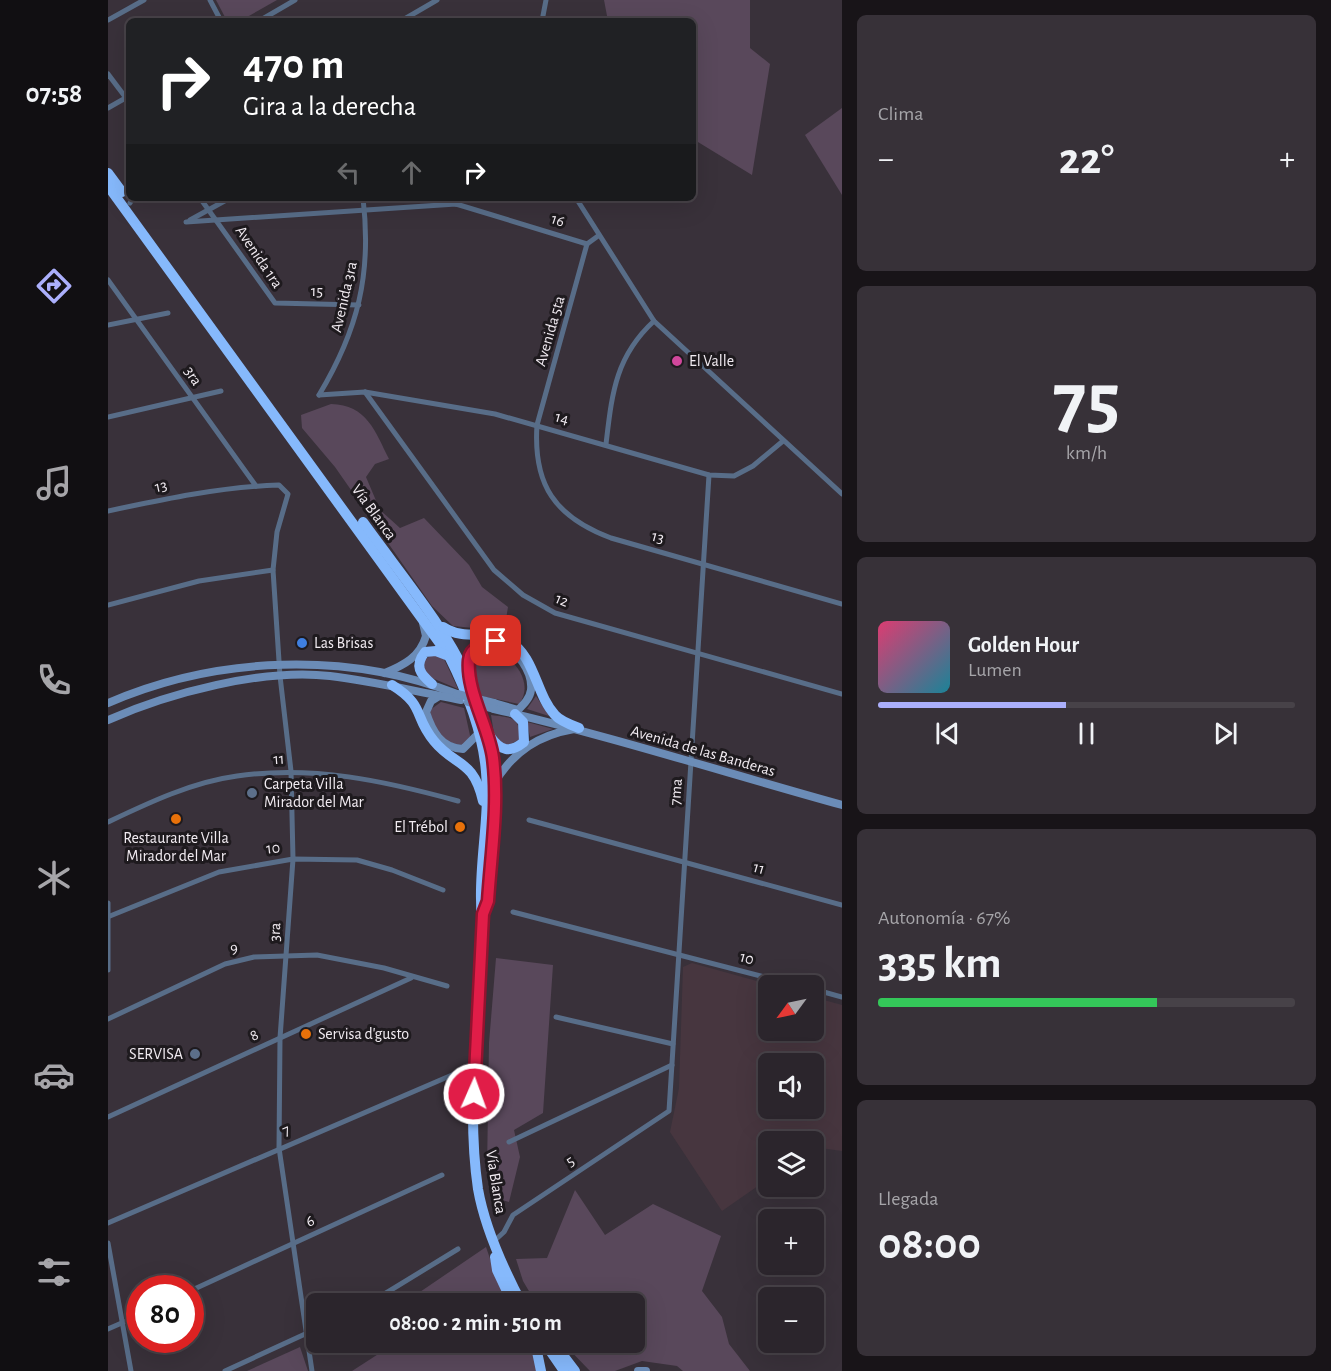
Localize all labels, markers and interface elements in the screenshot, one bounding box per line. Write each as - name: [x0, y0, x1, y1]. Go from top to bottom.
- icon: right: [144, 42, 222, 120]
- text: 470 m: [243, 44, 344, 86]
- text: 07:58: [26, 80, 82, 107]
- text: Gira a la derecha: [243, 93, 416, 120]
- text: Clima: [878, 104, 923, 124]
- text: 22°: [1059, 137, 1114, 182]
- text: −: [878, 143, 894, 176]
- text: +: [1279, 143, 1295, 176]
- icon: left: [332, 156, 365, 189]
- icon: ahead: [395, 156, 428, 189]
- icon: right: [458, 156, 491, 189]
- street label: 16: [549, 210, 567, 230]
- street label: Avenida 1ra: [232, 223, 286, 291]
- street label: Avenida 3ra: [328, 260, 360, 334]
- icon: directions: [33, 265, 75, 307]
- street label: 15: [311, 283, 323, 299]
- street label: Avenida 5ta: [532, 294, 568, 368]
- place label: El Valle: [689, 353, 734, 369]
- marker: El Valle: [670, 354, 684, 368]
- text: 75: [1053, 363, 1120, 441]
- street label: 3ra: [181, 364, 205, 388]
- street label: 14: [554, 409, 571, 428]
- text: km/h: [1066, 443, 1107, 463]
- icon: music: [33, 462, 75, 504]
- street label: 13: [153, 477, 169, 495]
- street label: Vía Blanca: [349, 481, 399, 543]
- street label: 13: [650, 528, 666, 546]
- street label: 12: [553, 590, 571, 610]
- pin: [470, 615, 521, 666]
- icon: arrive: [479, 624, 512, 657]
- text: Golden Hour: [968, 634, 1079, 656]
- place label: Las Brisas: [314, 635, 373, 651]
- marker: Las Brisas: [295, 636, 309, 650]
- icon: phone: [33, 659, 75, 701]
- text: Lumen: [968, 660, 1022, 680]
- icon: previous: [931, 717, 964, 750]
- icon: pause: [1070, 717, 1103, 750]
- icon: next: [1209, 717, 1242, 750]
- street label: Avenida de las Banderas: [629, 723, 777, 779]
- street label: 11: [273, 751, 285, 767]
- place label: Carpeta Villa Mirador del Mar: [264, 776, 365, 810]
- street label: 7ma: [667, 778, 685, 806]
- marker: Carpeta Villa Mirador del Mar: [245, 786, 259, 800]
- marker: Restaurante Villa Mirador del Mar: [169, 812, 183, 826]
- place label: El Trébol: [394, 819, 448, 835]
- marker: El Trébol: [453, 820, 467, 834]
- place label: Restaurante Villa Mirador del Mar: [123, 830, 229, 864]
- street label: 10: [265, 839, 281, 857]
- icon: climate: [33, 857, 75, 899]
- street label: 11: [752, 859, 766, 877]
- text: Autonomía · 67%: [878, 908, 1011, 928]
- street label: 3ra: [267, 922, 283, 942]
- street label: 9: [228, 939, 240, 957]
- text: 335 km: [878, 941, 1002, 986]
- street label: 10: [738, 948, 756, 968]
- north arrow: [758, 975, 824, 1041]
- map controls: [758, 975, 824, 1353]
- street label: 8: [247, 1026, 261, 1044]
- place label: Servisa d'gusto: [318, 1026, 409, 1042]
- marker: Servisa d'gusto: [299, 1027, 313, 1041]
- place label: SERVISA: [129, 1046, 183, 1062]
- marker: SERVISA: [188, 1047, 202, 1061]
- button: sound: [758, 1053, 824, 1119]
- icon: car: [33, 1054, 75, 1096]
- position arrow: [442, 1062, 506, 1126]
- street label: 7: [280, 1121, 292, 1139]
- button: layers: [758, 1131, 824, 1197]
- street label: Vía Blanca: [483, 1149, 509, 1215]
- street label: 5: [563, 1152, 577, 1170]
- text: Llegada: [878, 1189, 939, 1209]
- button: +: [758, 1209, 824, 1275]
- street label: 6: [303, 1212, 317, 1230]
- text: 08:00: [878, 1222, 981, 1267]
- icon: filters: [33, 1251, 75, 1293]
- speed limit sign: 80: [126, 1275, 204, 1353]
- button: −: [758, 1287, 824, 1353]
- text: 08:00 · 2 min · 510 m: [389, 1312, 562, 1334]

